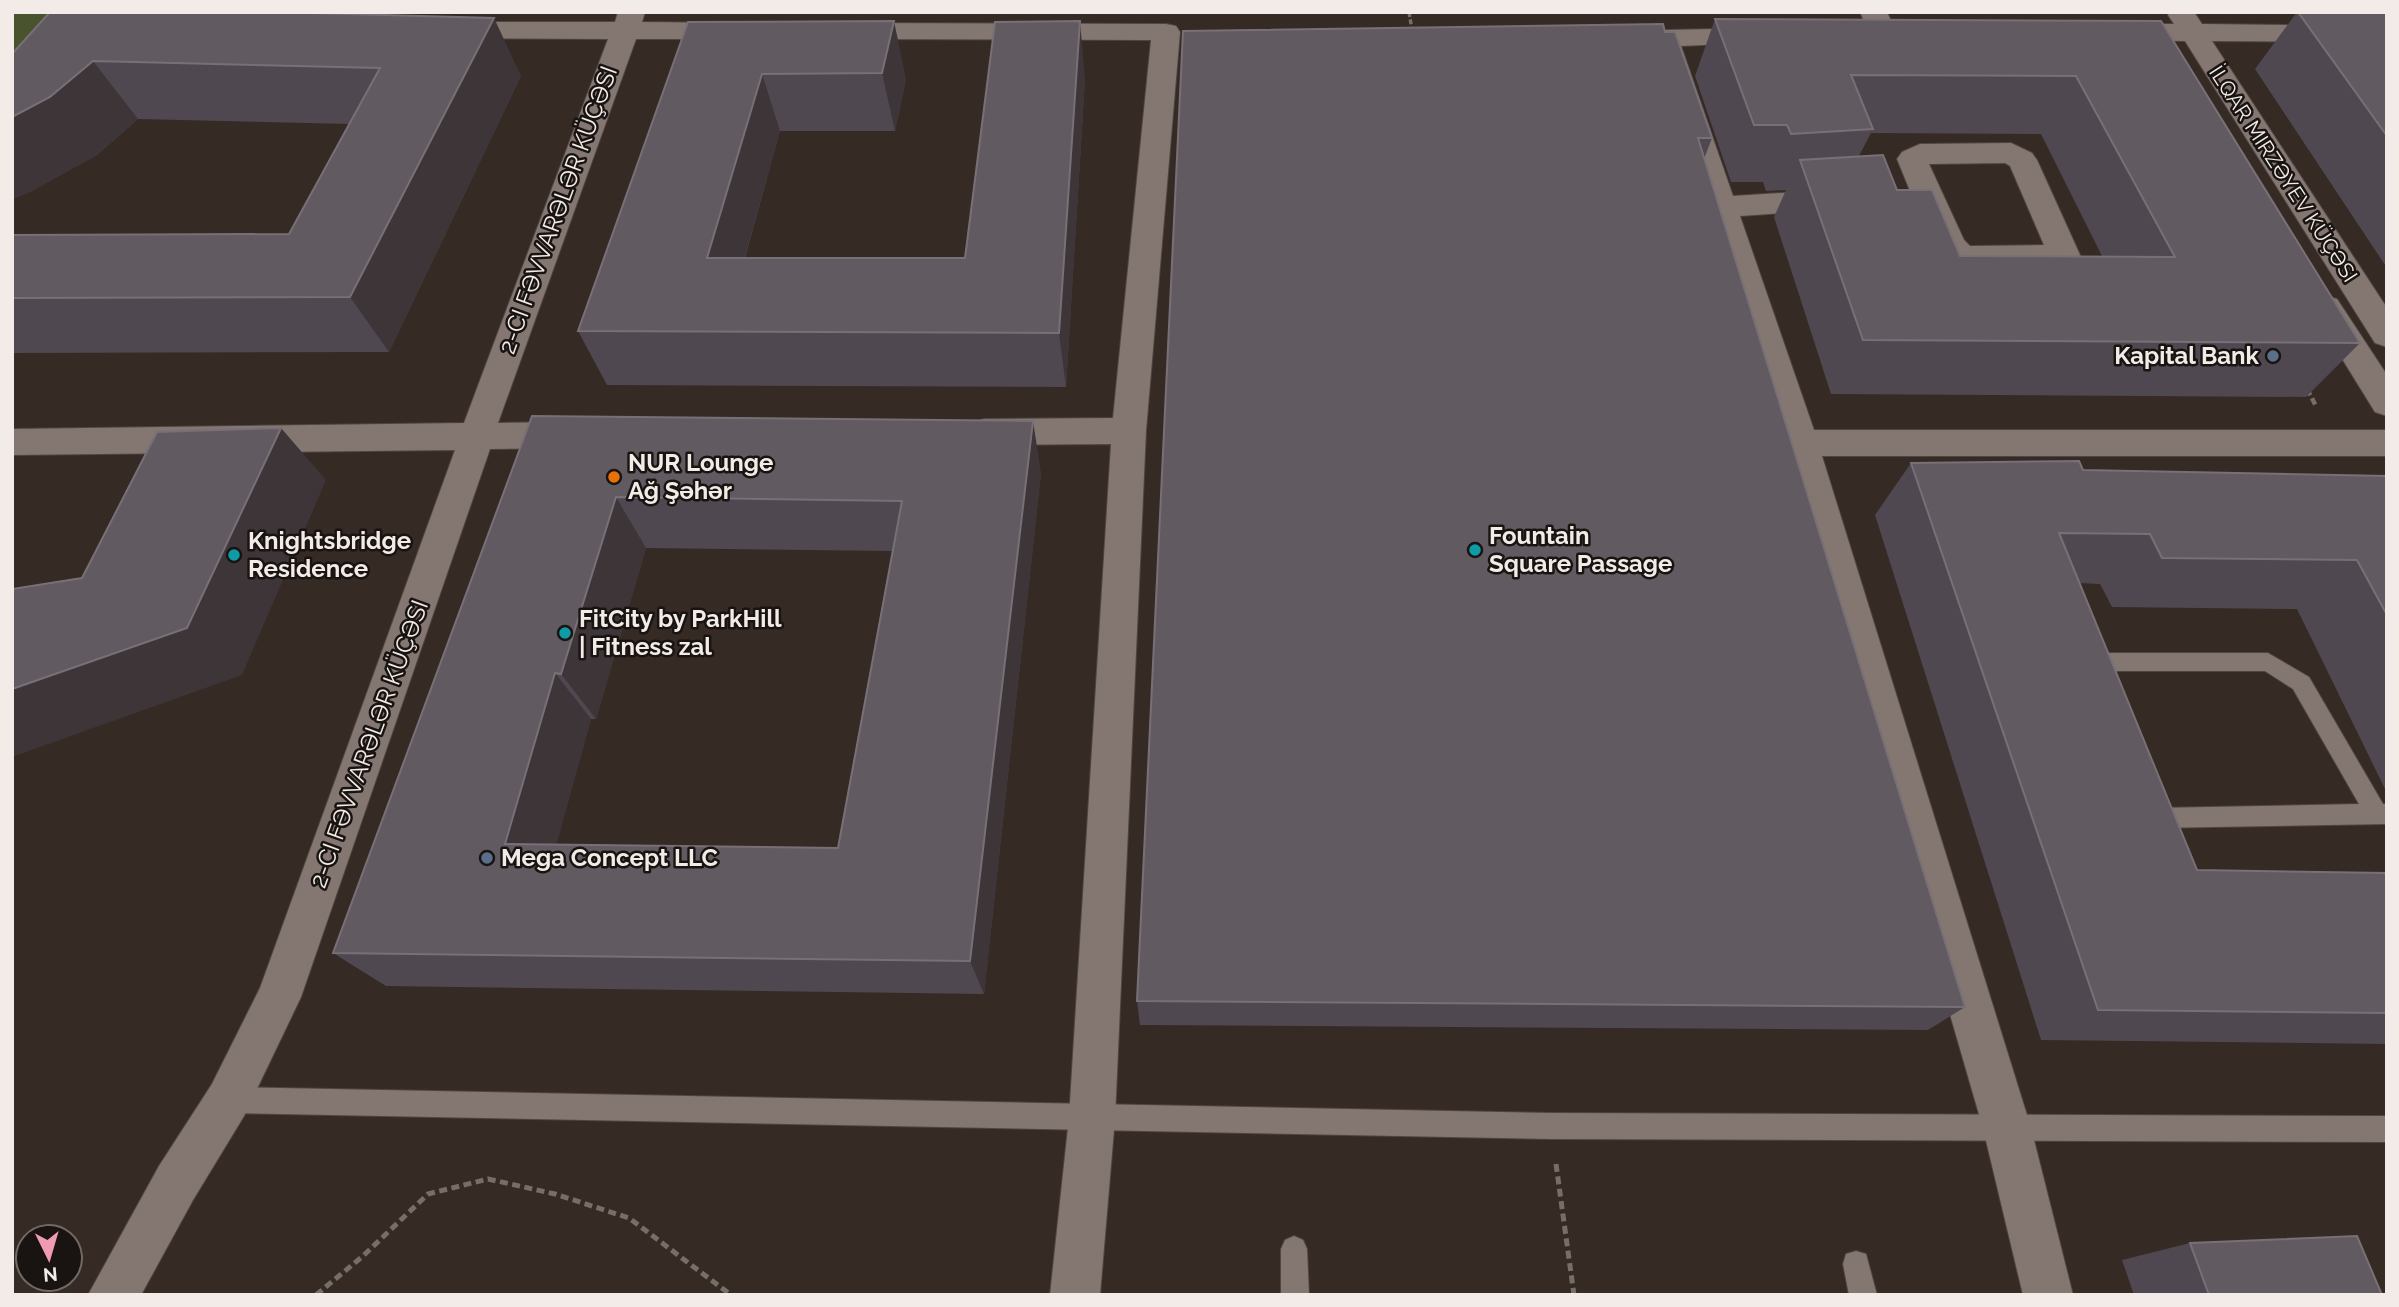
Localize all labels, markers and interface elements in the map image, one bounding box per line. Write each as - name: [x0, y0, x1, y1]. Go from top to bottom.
- street label: İLQAR MIRZƏYEV KÜÇƏSI: [2204, 61, 2363, 287]
- street label: 2-CI FƏVVARƏLƏR KÜÇƏSI: [492, 62, 623, 358]
- place label: Kapital Bank: [2114, 341, 2260, 370]
- marker: Kapital Bank: [2265, 348, 2281, 364]
- place label: NUR Lounge Ağ Şəhər: [628, 448, 773, 505]
- marker: NUR Lounge Ağ Şəhər: [606, 469, 622, 485]
- place label: Fountain Square Passage: [1489, 521, 1672, 578]
- place label: Knightsbridge Residence: [248, 526, 411, 583]
- marker: Fountain Square Passage: [1467, 542, 1483, 558]
- marker: Knightsbridge Residence: [226, 547, 242, 563]
- street label: 2-CI FƏVVARƏLƏR KÜÇƏSI: [303, 596, 434, 892]
- place label: FitCity by ParkHill | Fitness zal: [579, 604, 782, 661]
- marker: FitCity by ParkHill | Fitness zal: [557, 625, 573, 641]
- place label: Mega Concept LLC: [501, 843, 719, 872]
- marker: Mega Concept LLC: [479, 850, 495, 866]
- north arrow: [14, 1223, 84, 1293]
- text: N: [42, 1263, 59, 1287]

